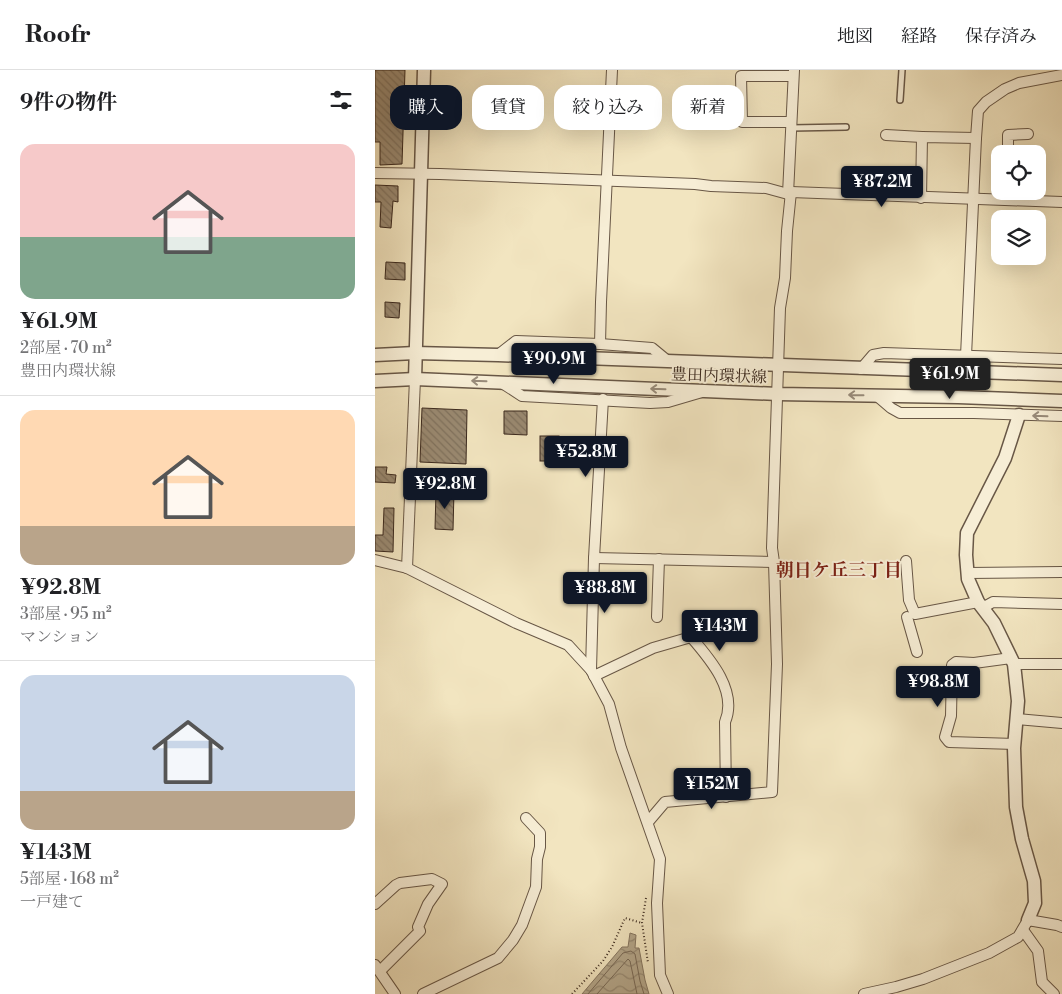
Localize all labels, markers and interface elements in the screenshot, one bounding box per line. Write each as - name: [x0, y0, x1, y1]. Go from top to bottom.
- text: Roofr: [25, 20, 91, 50]
- text: 地図: [837, 25, 873, 48]
- text: 経路: [901, 25, 937, 48]
- text: 保存済み: [965, 25, 1037, 48]
- chip: 購入: [390, 85, 462, 130]
- chip: 賃貸: [472, 85, 544, 130]
- chip: 絞り込み: [554, 85, 662, 130]
- chip: 新着: [672, 85, 744, 130]
- icon: filters: [327, 86, 355, 114]
- text: 9件の物件: [20, 90, 117, 116]
- map controls: [991, 145, 1046, 265]
- button: locate: [991, 145, 1046, 200]
- pin: ¥87.2M: [841, 166, 923, 208]
- text: ¥87.2M: [852, 172, 912, 192]
- icon: home: [143, 177, 233, 267]
- button: layers: [991, 210, 1046, 265]
- text: ¥61.9M: [20, 309, 97, 335]
- text: 2部屋 · 70 m²: [20, 338, 112, 358]
- pin: ¥90.9M: [513, 342, 595, 385]
- text: ¥90.9M: [522, 349, 586, 369]
- pin: ¥61.9M: [909, 358, 991, 400]
- text: 豊田内環状線: [20, 361, 116, 381]
- street label: 豊田内環状線: [671, 364, 767, 388]
- text: ¥61.9M: [921, 364, 980, 384]
- one-way arrow: [471, 377, 487, 386]
- one-way arrow: [651, 384, 667, 393]
- one-way arrow: [848, 390, 864, 400]
- one-way arrow: [1033, 411, 1049, 420]
- pin: ¥52.8M: [545, 436, 627, 478]
- icon: home: [143, 442, 233, 532]
- text: ¥52.8M: [555, 442, 617, 462]
- pin: ¥92.8M: [404, 468, 486, 510]
- text: ¥92.8M: [414, 474, 476, 494]
- district label: 朝日ケ丘三丁目: [776, 559, 902, 582]
- pin: ¥88.8M: [564, 572, 646, 614]
- text: ¥92.8M: [20, 575, 101, 601]
- text: ¥88.8M: [574, 578, 636, 598]
- text: 3部屋 · 95 m²: [20, 604, 112, 624]
- pin: ¥143M: [685, 610, 755, 652]
- text: ¥143M: [693, 616, 747, 636]
- text: マンション: [20, 627, 99, 647]
- pin: ¥98.8M: [897, 666, 979, 708]
- text: ¥98.8M: [907, 672, 969, 692]
- icon: home: [143, 707, 233, 797]
- pin: ¥152M: [677, 768, 747, 810]
- text: ¥152M: [685, 774, 739, 794]
- text: ¥143M: [20, 840, 91, 866]
- text: 5部屋 · 168 m²: [20, 869, 119, 889]
- text: 一戸建て: [20, 892, 84, 912]

